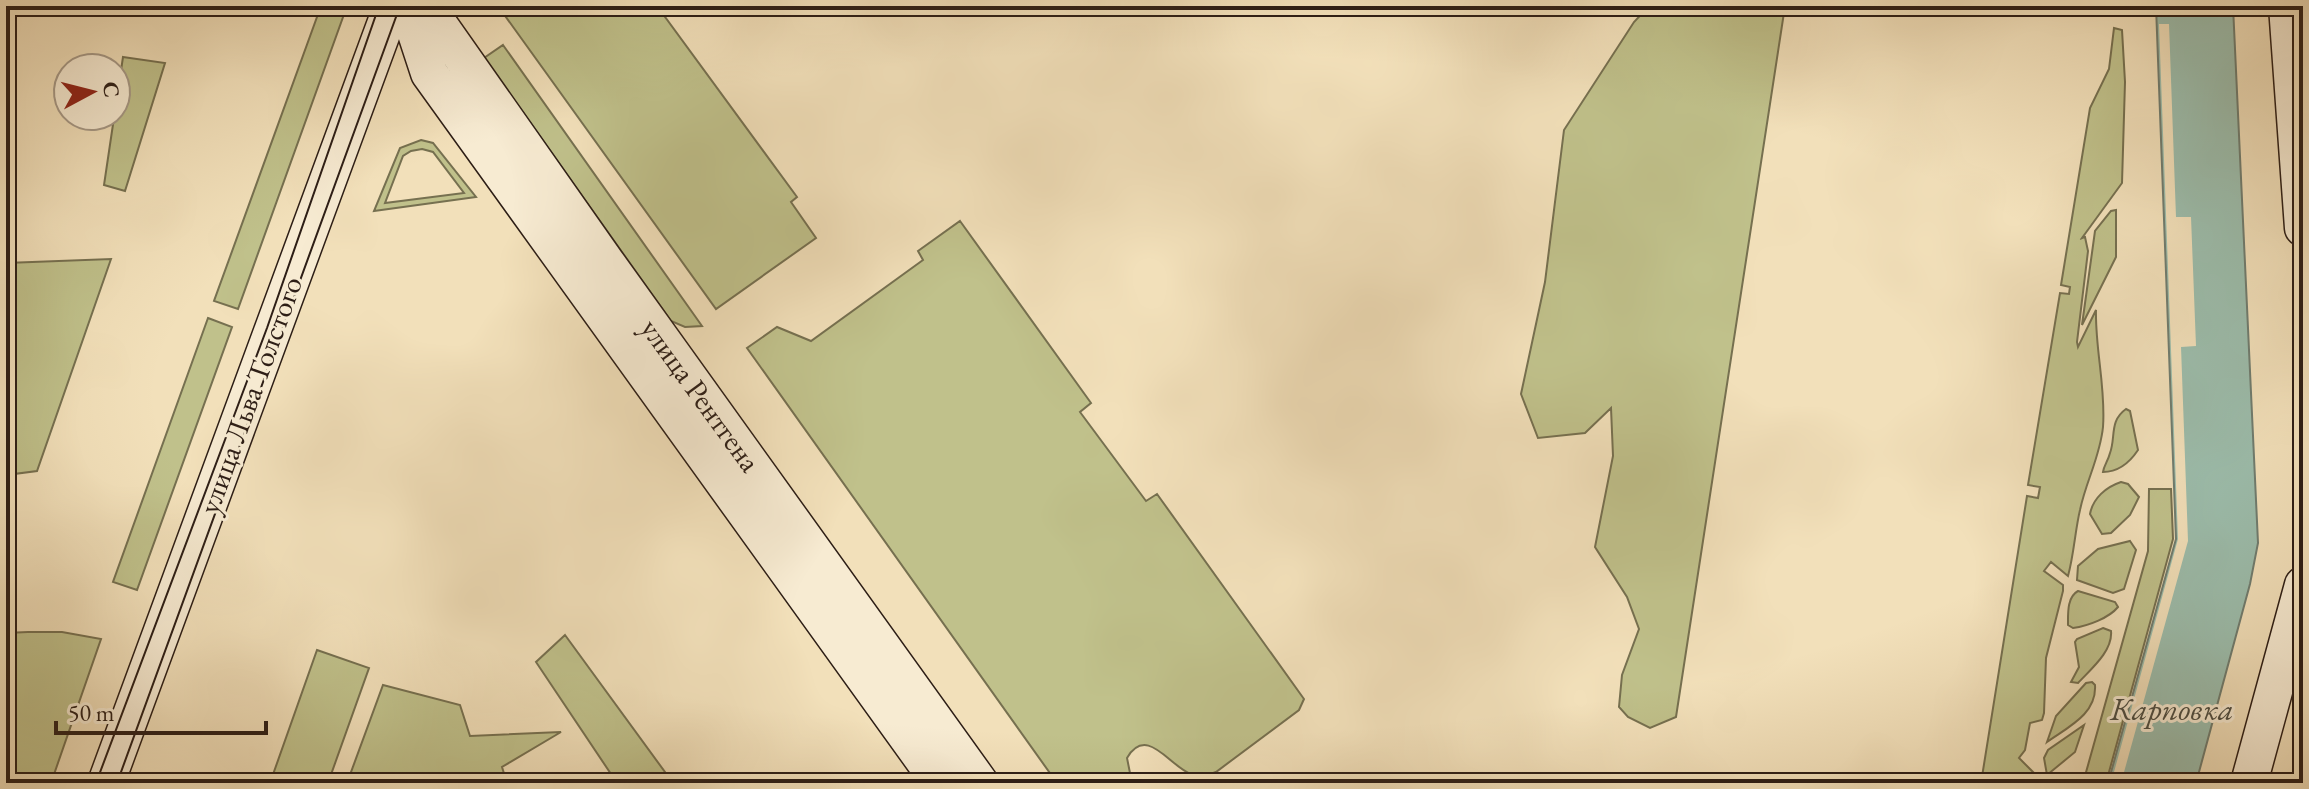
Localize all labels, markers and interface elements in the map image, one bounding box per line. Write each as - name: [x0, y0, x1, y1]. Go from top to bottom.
- north arrow: [52, 52, 132, 132]
- text: С: [96, 80, 127, 99]
- street label: улица Льва Толстого: [189, 271, 311, 519]
- street label: улица Рентгена: [632, 310, 770, 480]
- scale bar: [56, 685, 266, 735]
- water label: Карповка: [2109, 688, 2234, 730]
- text: 50 m: [68, 697, 115, 728]

